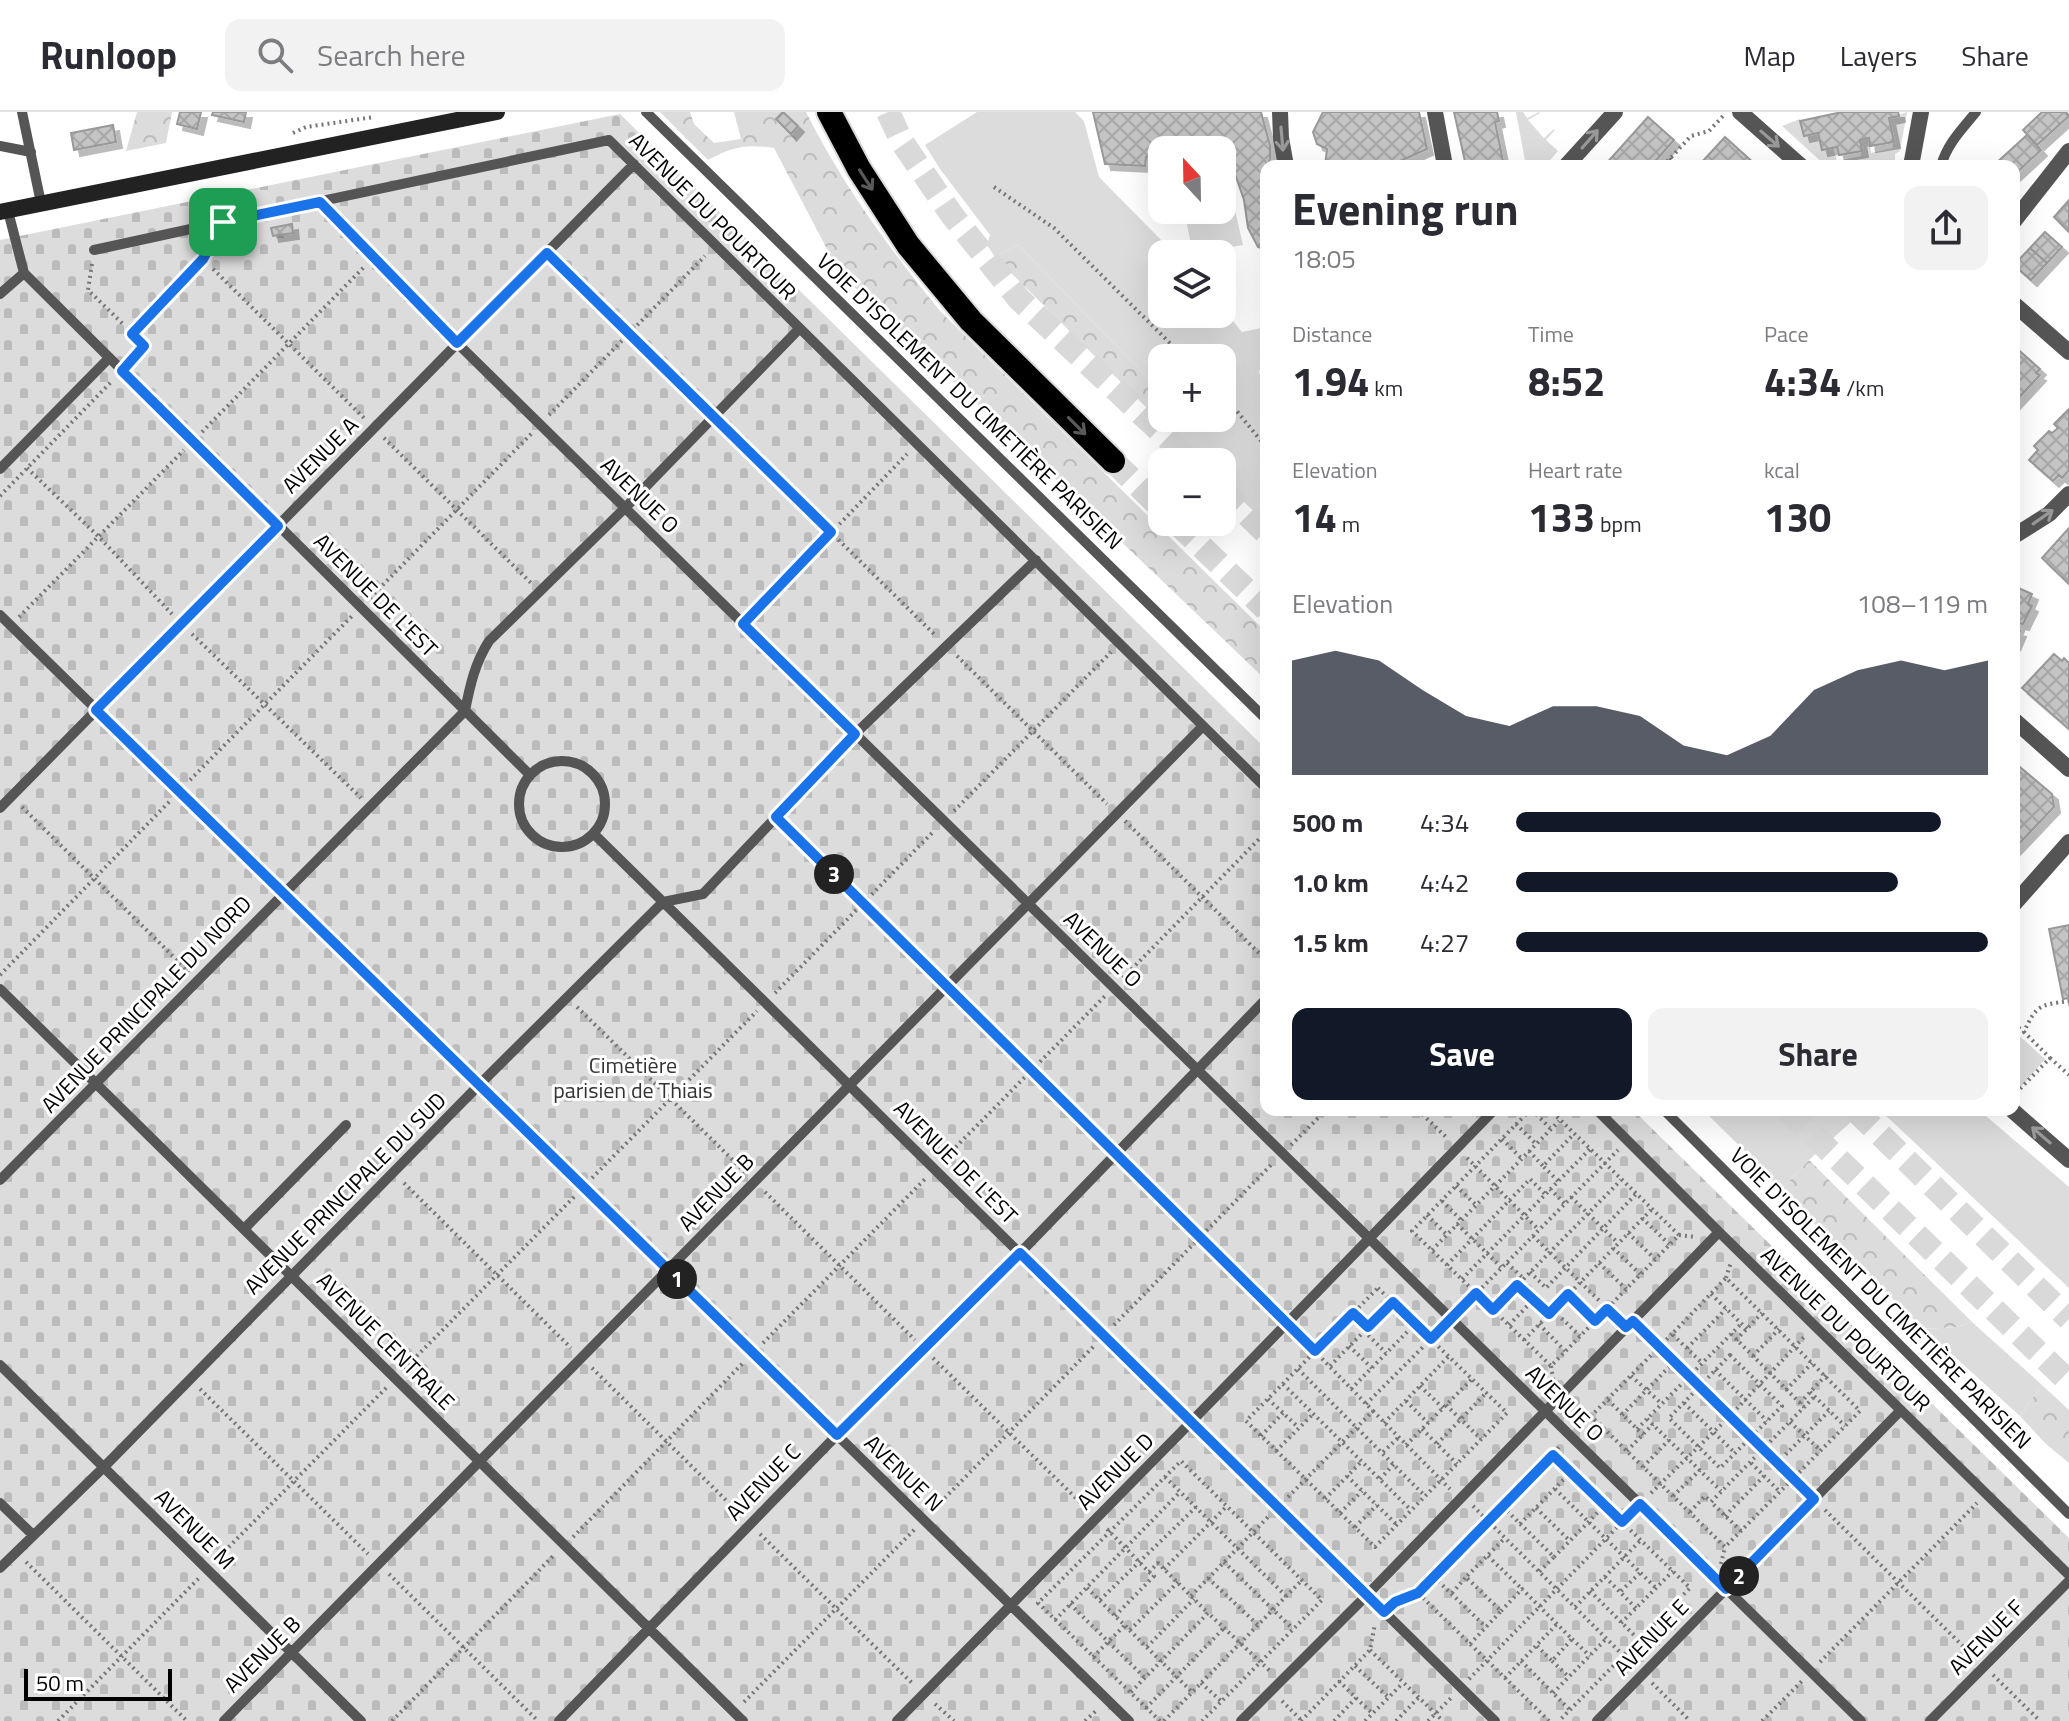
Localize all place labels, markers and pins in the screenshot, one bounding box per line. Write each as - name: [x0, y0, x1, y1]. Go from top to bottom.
- pin: [189, 188, 257, 256]
- pin: 3: [814, 854, 854, 894]
- pin: 1: [657, 1259, 697, 1299]
- pin: 2: [1719, 1556, 1759, 1596]

